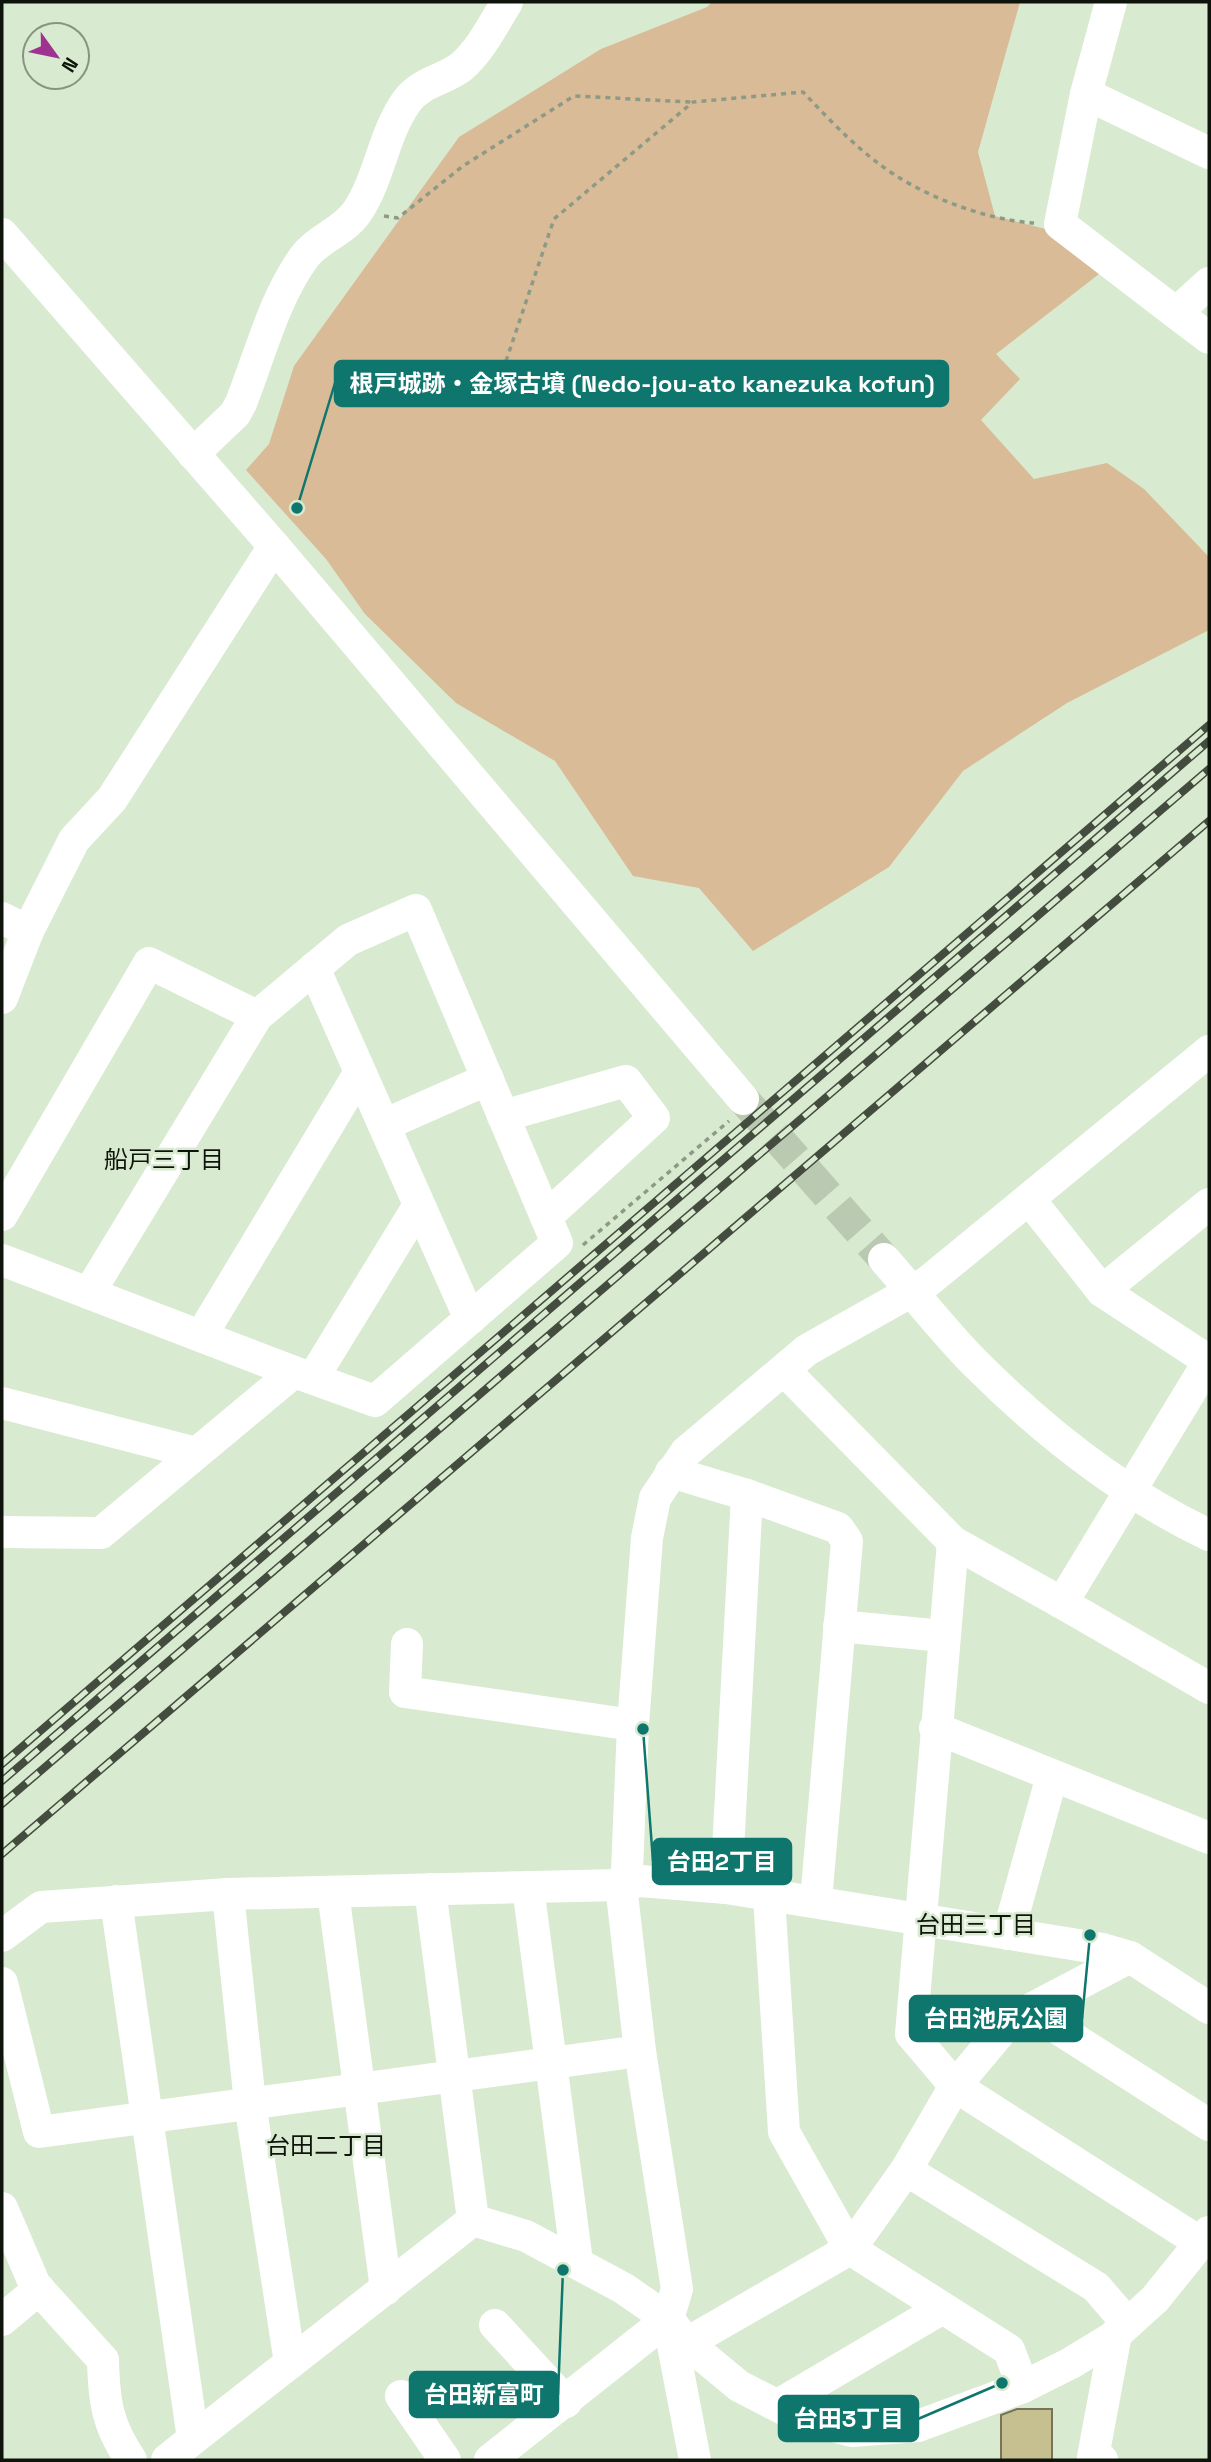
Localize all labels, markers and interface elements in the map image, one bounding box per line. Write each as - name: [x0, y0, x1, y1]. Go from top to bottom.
- north arrow: [21, 21, 91, 91]
- text: N: [56, 53, 84, 77]
- callout: 根戸城跡・金塚古墳 (Nedo-jou-ato kanezuka kofun): [335, 361, 948, 406]
- text: 根戸城跡・金塚古墳 (Nedo-jou-ato kanezuka kofun): [349, 368, 935, 399]
- district label: 船戸三丁目: [104, 1144, 224, 1175]
- callout: 台田2丁目: [653, 1839, 791, 1884]
- text: 台田2丁目: [667, 1846, 777, 1877]
- district label: 台田三丁目: [916, 1909, 1036, 1940]
- callout: 台田池尻公園: [910, 1996, 1082, 2041]
- text: 台田池尻公園: [924, 2003, 1068, 2034]
- district label: 台田二丁目: [266, 2130, 386, 2161]
- callout: 台田新富町: [410, 2372, 558, 2417]
- text: 台田新富町: [424, 2379, 544, 2410]
- callout: 台田3丁目: [779, 2396, 918, 2441]
- text: 台田3丁目: [794, 2403, 904, 2434]

